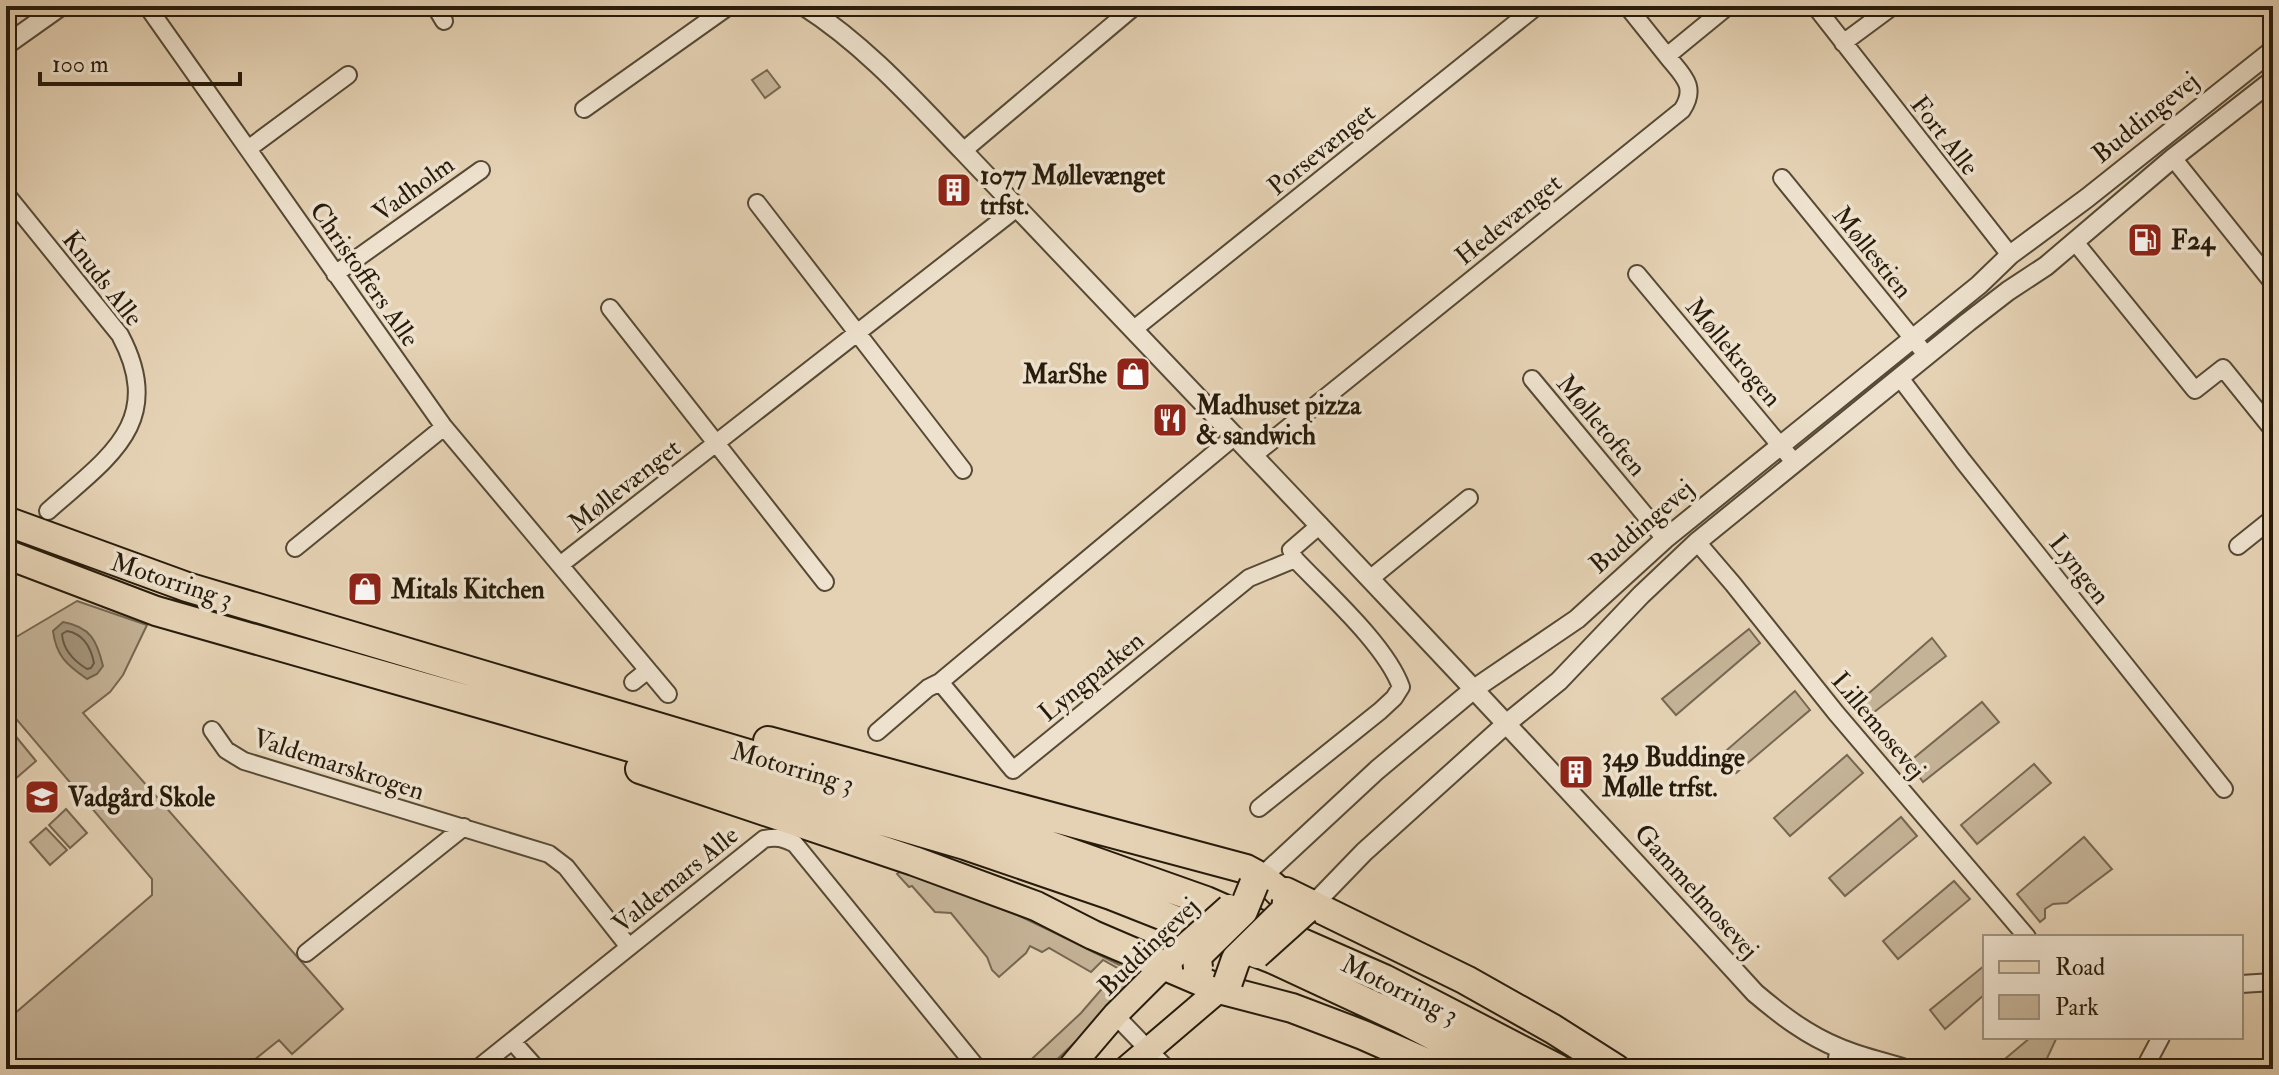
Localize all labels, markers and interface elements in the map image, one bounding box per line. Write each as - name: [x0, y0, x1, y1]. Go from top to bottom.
- scale bar: [40, 36, 240, 86]
- text: 100 m: [52, 49, 109, 80]
- street label: Buddingevej: [2086, 65, 2205, 170]
- street label: Fort Alle: [1903, 89, 1985, 182]
- street label: Porsevænget: [1262, 97, 1382, 203]
- street label: Vadholm: [367, 149, 460, 229]
- place label: 1077 Møllevænget trfst.: [980, 160, 1166, 222]
- street label: Hedevænget: [1449, 167, 1568, 272]
- building icon: 1077 Møllevænget trfst.: [935, 171, 973, 209]
- street label: Christoffers Alle: [302, 196, 426, 353]
- street label: Møllestien: [1825, 200, 1919, 305]
- fuel station icon: F24: [2126, 221, 2164, 259]
- street label: Knuds Alle: [55, 224, 150, 333]
- place label: F24: [2171, 225, 2216, 257]
- street label: Møllekrogen: [1678, 292, 1788, 414]
- shop icon: MarShe: [1114, 355, 1152, 393]
- place label: MarShe: [1022, 359, 1107, 391]
- street label: Mølletoften: [1549, 368, 1653, 483]
- place label: Madhuset pizza & sandwich: [1195, 390, 1362, 452]
- restaurant icon: Madhuset pizza & sandwich: [1151, 401, 1189, 439]
- street label: Møllevænget: [562, 432, 687, 539]
- street label: Buddingevej: [1583, 473, 1700, 581]
- street label: Lyngen: [2042, 528, 2117, 611]
- street label: Motorring 3: [107, 546, 237, 616]
- shop icon: Mitals Kitchen: [346, 570, 384, 608]
- place label: Mitals Kitchen: [390, 574, 545, 606]
- street label: Lyngparken: [1033, 625, 1151, 730]
- street label: Lillemosevej: [1824, 666, 1932, 786]
- street label: Valdemarskrogen: [249, 722, 428, 808]
- street label: Motorring 3: [728, 735, 858, 801]
- place label: 349 Buddinge Mølle trfst.: [1601, 742, 1745, 804]
- building icon: 349 Buddinge Mølle trfst.: [1557, 753, 1595, 791]
- school or university icon: Vadgård Skole: [23, 778, 61, 816]
- place label: Vadgård Skole: [67, 782, 215, 815]
- street label: Gammelmosevej: [1627, 818, 1765, 966]
- street label: Valdemars Alle: [606, 819, 745, 940]
- street label: Buddingevej: [1092, 891, 1206, 1003]
- legend: [1983, 935, 2243, 1039]
- street label: Motorring 3: [1336, 948, 1463, 1032]
- text: Road: [2055, 952, 2105, 983]
- text: Park: [2055, 992, 2099, 1023]

